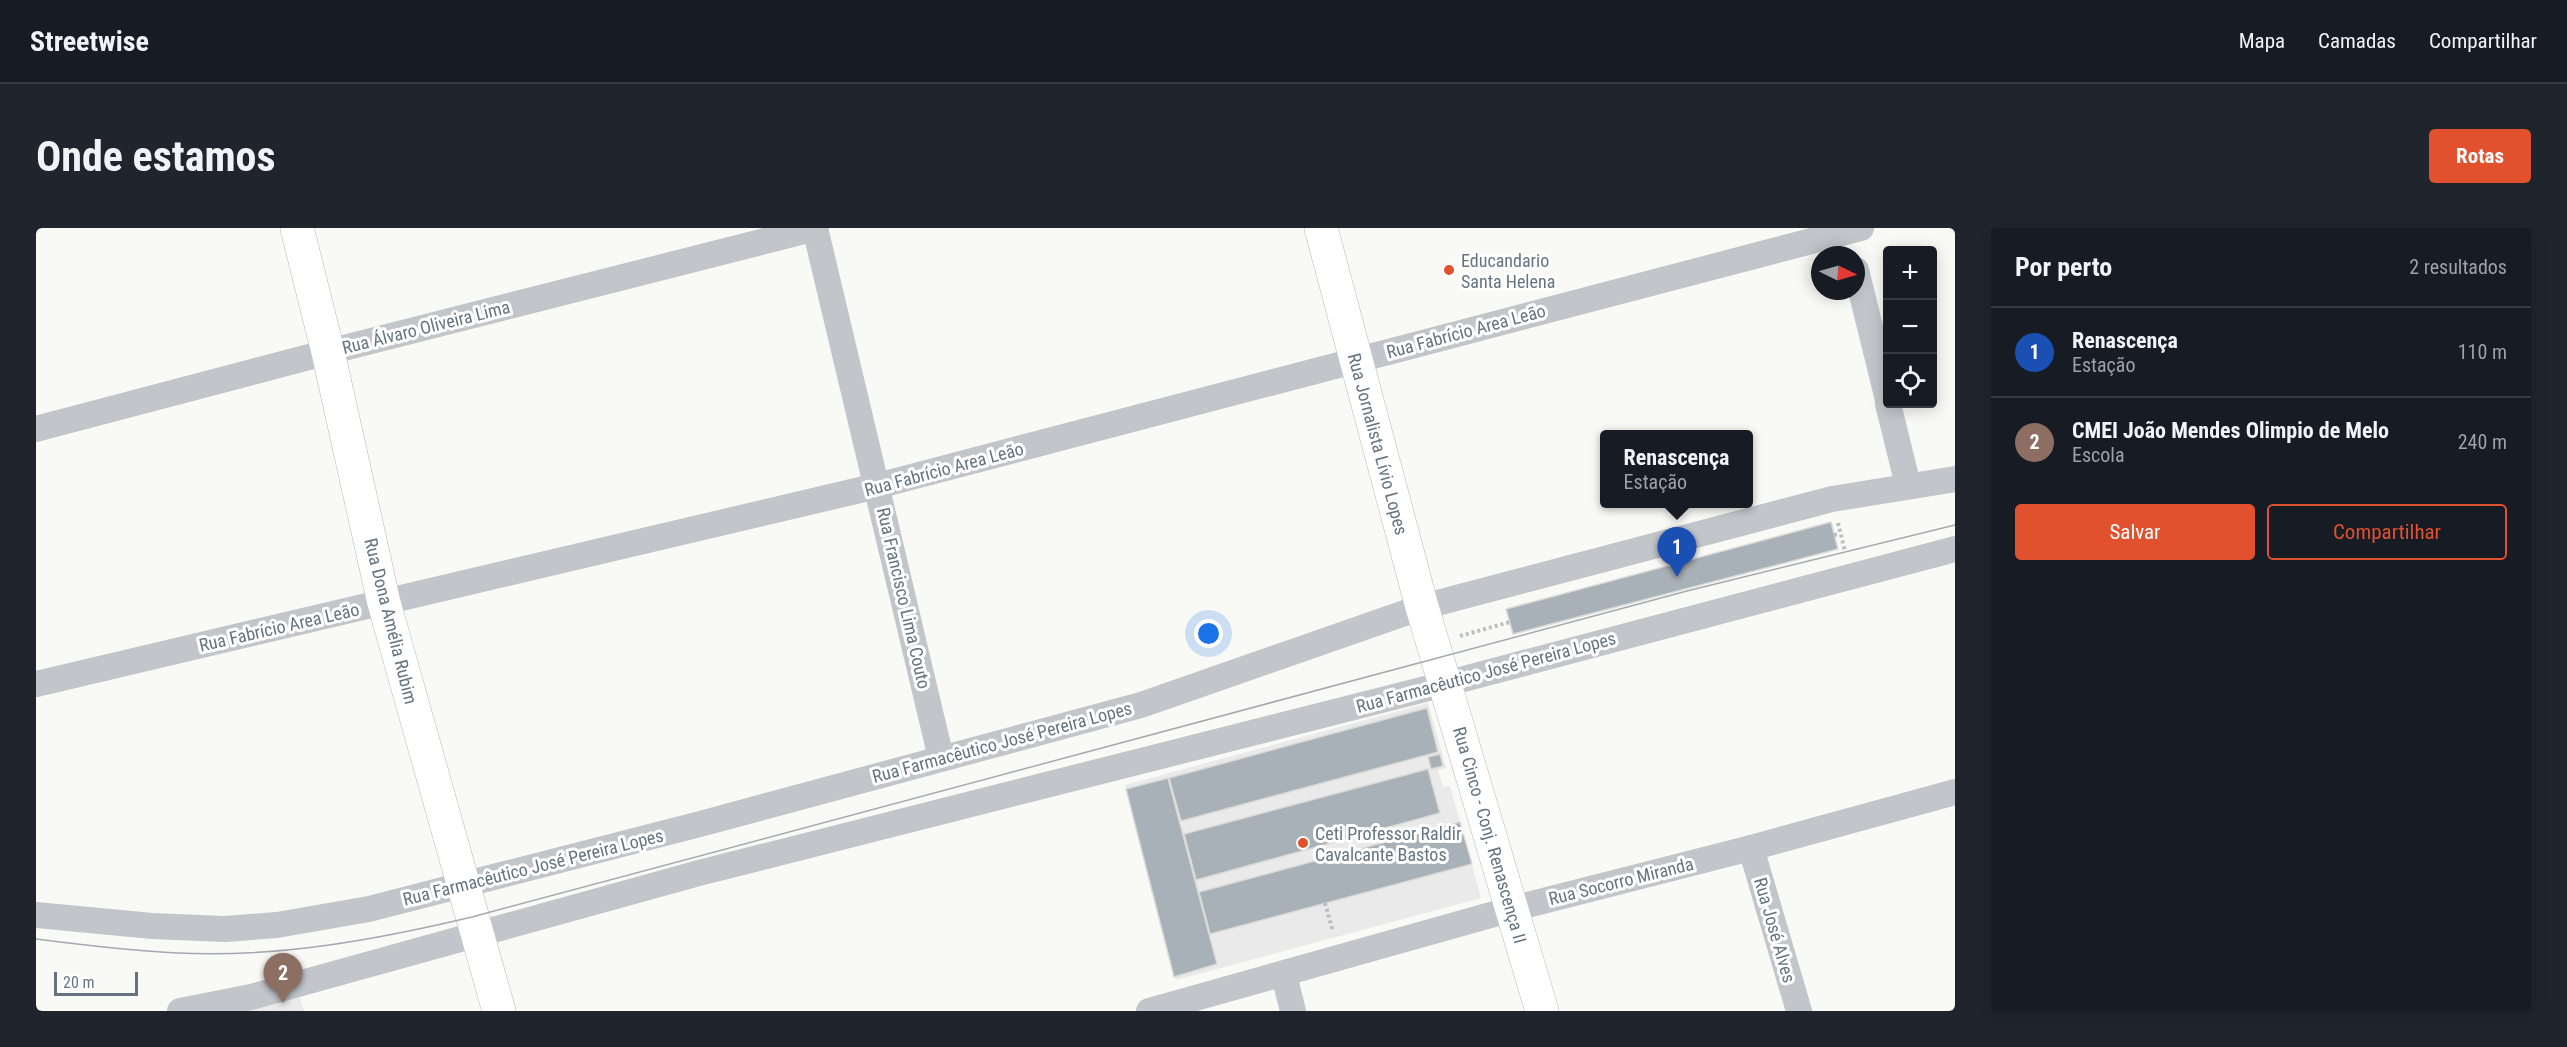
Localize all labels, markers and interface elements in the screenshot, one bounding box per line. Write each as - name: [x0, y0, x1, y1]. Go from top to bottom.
- text: Streetwise: [30, 25, 149, 58]
- text: Mapa: [2239, 29, 2285, 53]
- text: Camadas: [2318, 29, 2396, 53]
- text: Compartilhar: [2429, 29, 2537, 53]
- button: Rotas: [2429, 129, 2531, 183]
- text: Onde estamos: [36, 132, 276, 181]
- north arrow: [1811, 246, 1865, 300]
- map controls: [1883, 246, 1937, 408]
- button: +: [1883, 246, 1937, 300]
- place label: Educandario Santa Helena: [1461, 250, 1555, 292]
- text: Por perto: [2015, 252, 2112, 282]
- text: 2 resultados: [2409, 255, 2507, 279]
- marker: Educandario Santa Helena: [1442, 263, 1456, 277]
- street label: Rua Álvaro Oliveira Lima: [340, 296, 512, 358]
- street label: Rua Fabrício Area Leão: [1384, 300, 1548, 362]
- button: −: [1883, 300, 1937, 354]
- text: Renascença: [2072, 328, 2178, 353]
- text: 1: [2029, 340, 2040, 364]
- text: 110 m: [2458, 340, 2507, 364]
- street label: Rua Jornalista Lívio Lopes: [1344, 351, 1412, 537]
- text: Estação: [2072, 353, 2135, 377]
- button: locate: [1883, 354, 1937, 408]
- text: CMEI João Mendes Olimpio de Melo: [2072, 418, 2389, 443]
- popup: [1600, 430, 1753, 508]
- text: 2: [2029, 430, 2040, 454]
- text: 240 m: [2458, 430, 2507, 454]
- street label: Rua Fabrício Area Leão: [862, 438, 1026, 500]
- text: Escola: [2072, 443, 2125, 467]
- text: Renascença: [1624, 445, 1729, 470]
- text: Estação: [1624, 470, 1687, 494]
- button: Salvar: [2015, 504, 2255, 560]
- button: Compartilhar: [2267, 504, 2507, 560]
- street label: Rua Francisco Lima Couto: [873, 505, 935, 691]
- pin: 1: [1658, 528, 1696, 577]
- street label: Rua Dona Amélia Rubim: [360, 536, 422, 706]
- street label: Rua Fabrício Area Leão: [197, 598, 361, 656]
- your location: [1194, 619, 1223, 648]
- street label: Rua Farmacêutico José Pereira Lopes: [1354, 627, 1618, 717]
- street label: Rua Farmacêutico José Pereira Lopes: [870, 697, 1134, 787]
- street label: Rua Cinco - Conj. Renascença II: [1449, 724, 1531, 946]
- place label: Ceti Professor Raldir Cavalcante Bastos: [1315, 823, 1462, 865]
- street label: Rua Farmacêutico José Pereira Lopes: [401, 824, 665, 910]
- marker: Ceti Professor Raldir Cavalcante Bastos: [1296, 836, 1310, 850]
- street label: Rua Socorro Miranda: [1546, 853, 1696, 909]
- street label: Rua José Alves: [1750, 875, 1800, 985]
- pin: 2: [264, 954, 302, 1003]
- scale bar: [54, 969, 138, 996]
- text: 20 m: [63, 973, 95, 992]

